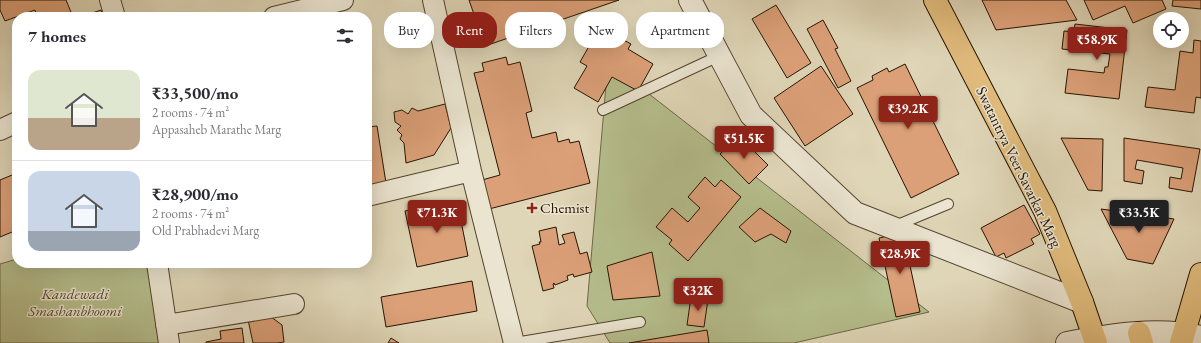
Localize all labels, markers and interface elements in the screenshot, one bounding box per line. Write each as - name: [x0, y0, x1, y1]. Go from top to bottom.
- chip: Buy: [384, 12, 434, 48]
- chip: Rent: [442, 12, 497, 48]
- chip: Filters: [505, 12, 566, 48]
- chip: New: [574, 12, 628, 48]
- chip: Apartment: [636, 12, 724, 48]
- map controls: [1153, 12, 1189, 48]
- button: locate: [1153, 12, 1189, 48]
- text: 7 homes: [28, 25, 86, 47]
- icon: filters: [334, 25, 356, 47]
- pin: ₹58.9K: [1064, 27, 1130, 61]
- text: ₹58.9K: [1077, 31, 1117, 48]
- text: ₹33,500/mo: [152, 82, 238, 104]
- street label: Swatantrya Veer Savarkar Marg: [972, 83, 1067, 251]
- icon: home: [60, 86, 108, 134]
- pin: ₹39.2K: [875, 96, 941, 130]
- text: ₹39.2K: [888, 100, 928, 117]
- text: 2 rooms · 74 m²: [152, 104, 229, 121]
- text: Appasaheb Marathe Marg: [152, 121, 281, 138]
- pin: ₹51.5K: [711, 126, 777, 160]
- text: ₹51.5K: [724, 130, 764, 147]
- text: ₹28,900/mo: [152, 183, 238, 205]
- icon: home: [60, 187, 108, 235]
- place label: Chemist: [540, 198, 589, 217]
- pin: ₹71.3K: [404, 200, 470, 234]
- pin: ₹33.5K: [1106, 200, 1172, 234]
- marker: Chemist: [527, 203, 537, 213]
- text: ₹71.3K: [417, 204, 457, 221]
- text: ₹33.5K: [1119, 204, 1159, 221]
- text: 2 rooms · 74 m²: [152, 205, 229, 222]
- text: Old Prabhadevi Marg: [152, 222, 259, 239]
- pin: ₹28.9K: [867, 241, 933, 275]
- text: ₹28.9K: [880, 245, 920, 262]
- pin: ₹32K: [674, 278, 722, 312]
- text: ₹32K: [683, 282, 713, 299]
- park label: Kandewadi Smashanbhoomi: [27, 284, 122, 320]

